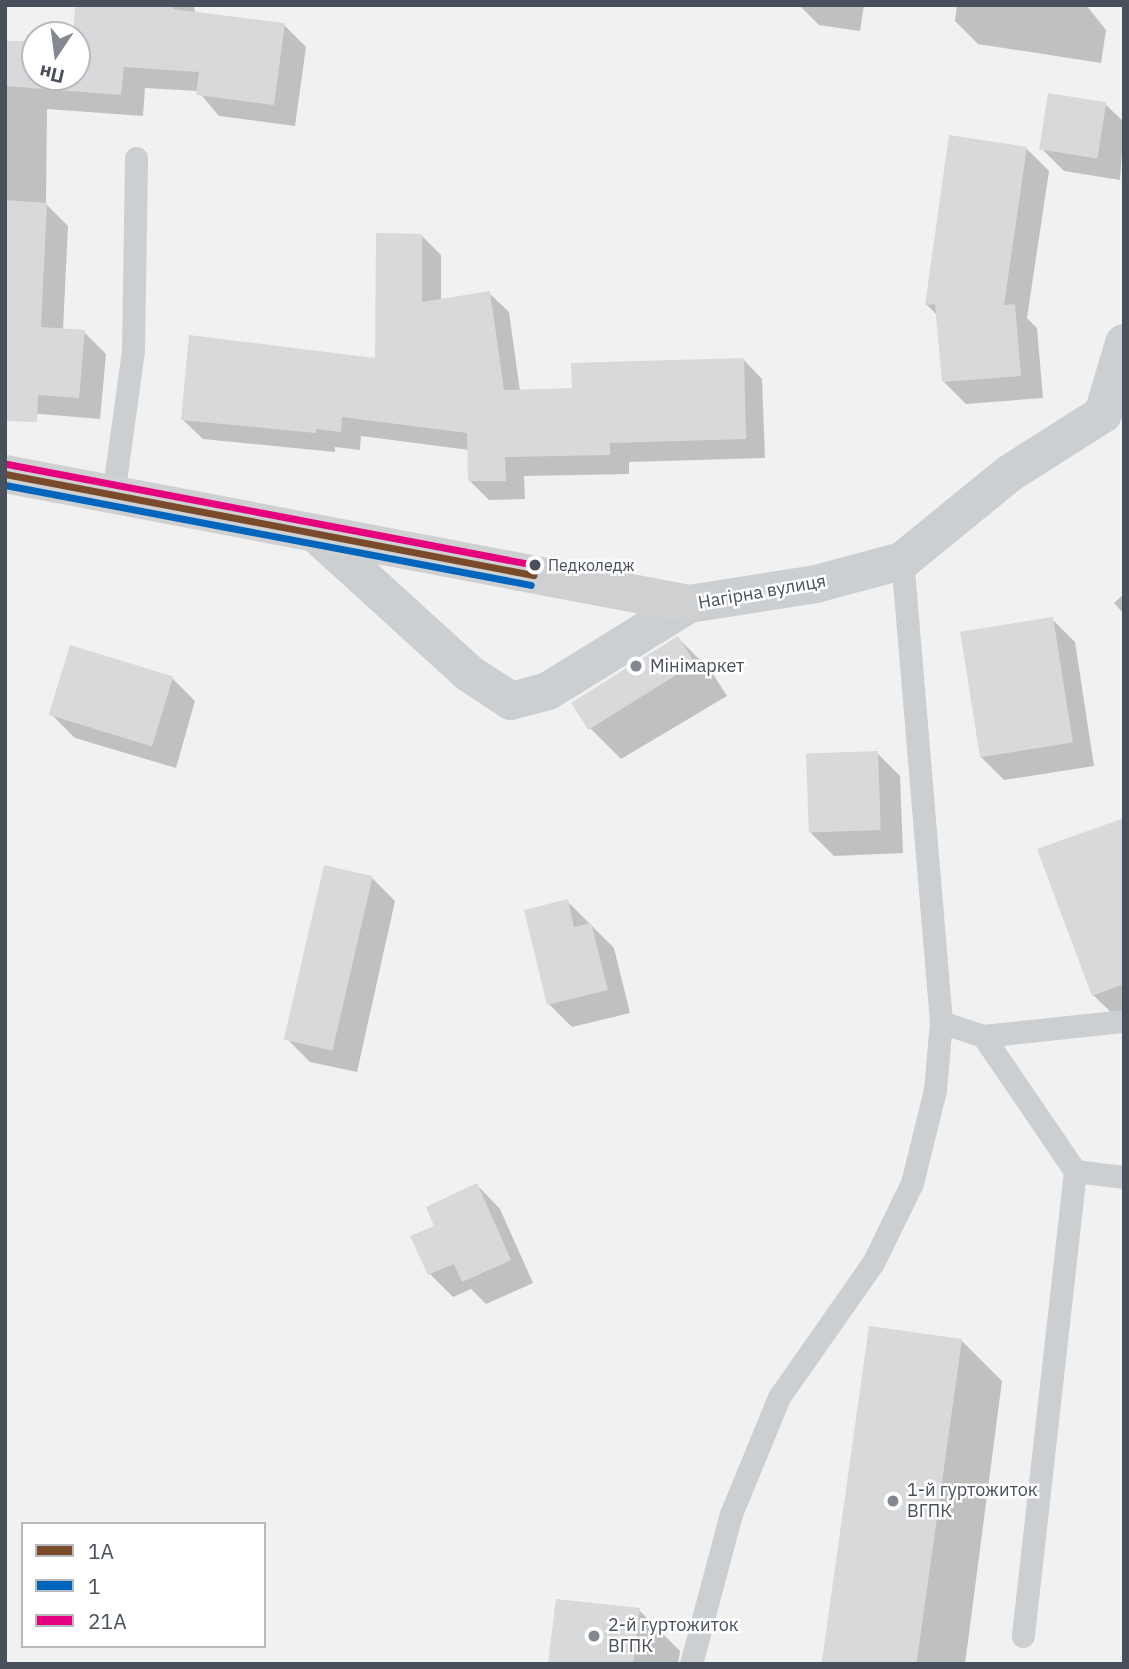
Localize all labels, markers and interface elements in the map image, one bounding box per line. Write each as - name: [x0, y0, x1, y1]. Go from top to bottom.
- north arrow: [21, 21, 91, 91]
- text: Пн: [37, 60, 67, 89]
- place label: Педколедж: [548, 555, 635, 575]
- marker: Педколедж: [528, 558, 542, 572]
- street label: Нагірна вулиця: [696, 570, 828, 614]
- place label: Мінімаркет: [650, 655, 745, 677]
- marker: Мінімаркет: [628, 658, 644, 674]
- place label: 1-й гуртожиток ВГПК: [907, 1480, 1038, 1522]
- marker: 1-й гуртожиток ВГПК: [885, 1493, 901, 1509]
- legend: [21, 1522, 266, 1648]
- text: 1А: [88, 1537, 114, 1565]
- text: 1: [88, 1572, 101, 1600]
- text: 21А: [88, 1607, 127, 1635]
- place label: 2-й гуртожиток ВГПК: [608, 1615, 739, 1658]
- marker: 2-й гуртожиток ВГПК: [586, 1628, 602, 1644]

